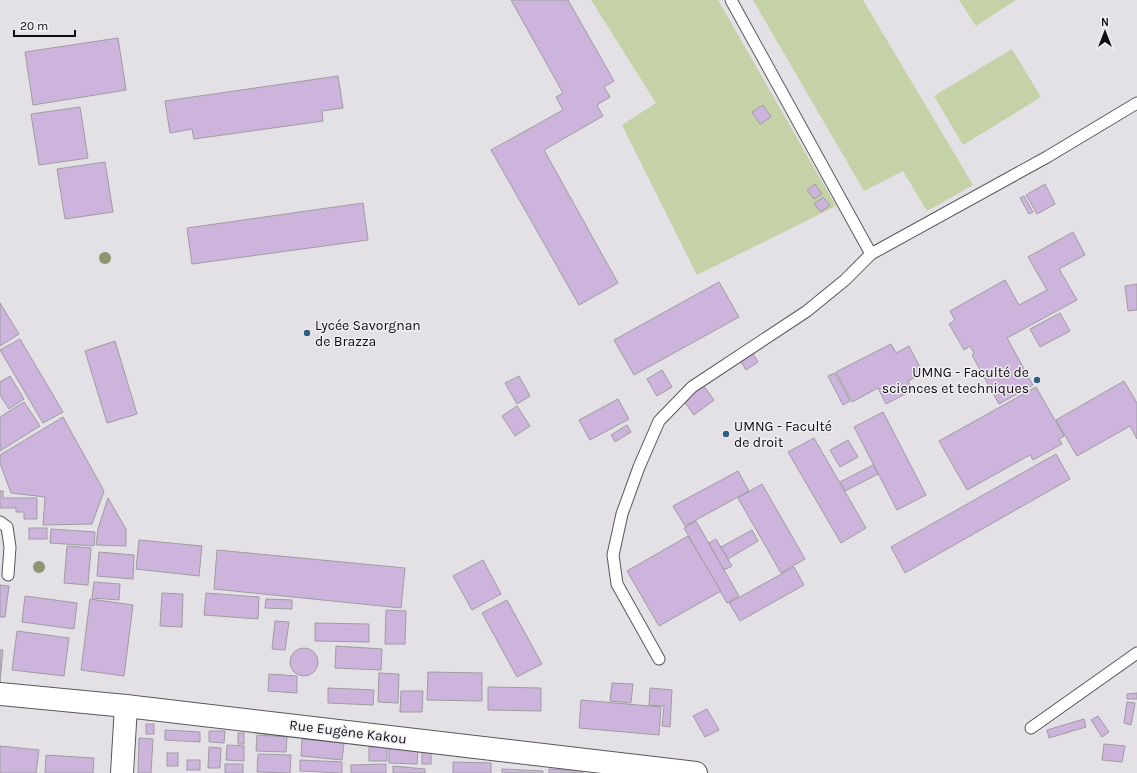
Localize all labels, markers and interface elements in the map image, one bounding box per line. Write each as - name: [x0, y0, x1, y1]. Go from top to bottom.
- scale bar: [14, 12, 75, 38]
- north arrow: [1085, 12, 1125, 52]
- text: N: [1101, 16, 1109, 29]
- text: 20 m: [20, 19, 48, 33]
- place label: Lycée Savorgnan de Brazza: [315, 317, 421, 350]
- marker: Lycée Savorgnan de Brazza: [302, 328, 312, 338]
- place label: UMNG - Faculté de sciences et techniques: [882, 364, 1029, 397]
- marker: UMNG - Faculté de sciences et techniques: [1032, 375, 1042, 385]
- place label: UMNG - Faculté de droit: [734, 418, 832, 451]
- marker: UMNG - Faculté de droit: [721, 429, 731, 439]
- street label: Rue Eugène Kakou: [288, 716, 408, 748]

